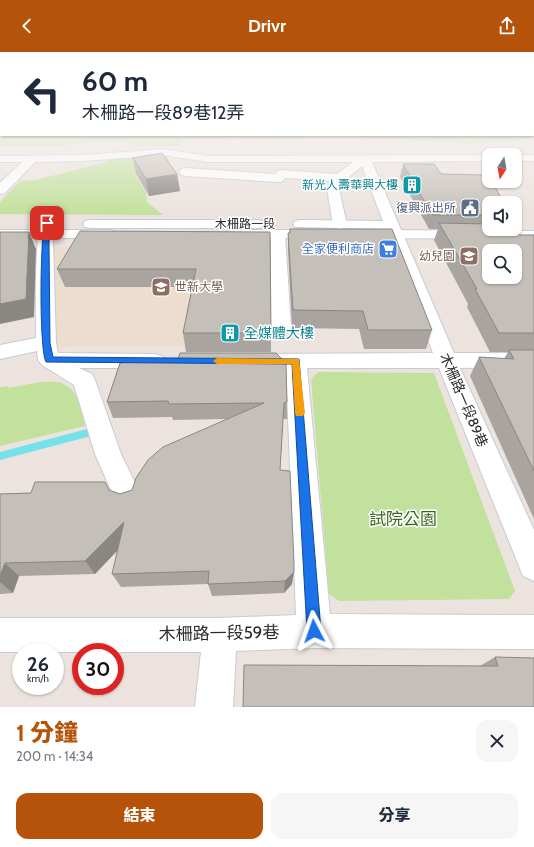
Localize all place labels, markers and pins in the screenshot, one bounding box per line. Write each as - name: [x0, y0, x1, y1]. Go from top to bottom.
- building icon: 新光人壽華興大樓: [401, 174, 423, 196]
- place label: 新光人壽華興大樓: [302, 177, 398, 192]
- public building icon: 復興派出所: [459, 197, 481, 219]
- place label: 復興派出所: [396, 200, 456, 215]
- pin: [30, 206, 64, 240]
- supermarket icon: 全家便利商店: [377, 238, 399, 260]
- place label: 全家便利商店: [302, 241, 374, 256]
- school or university icon: 幼兒園: [458, 245, 480, 267]
- place label: 幼兒園: [419, 248, 455, 263]
- school or university icon: 世新大學: [150, 276, 172, 298]
- place label: 世新大學: [175, 279, 223, 294]
- building icon: 全媒體大樓: [219, 322, 241, 344]
- place label: 全媒體大樓: [244, 324, 314, 342]

